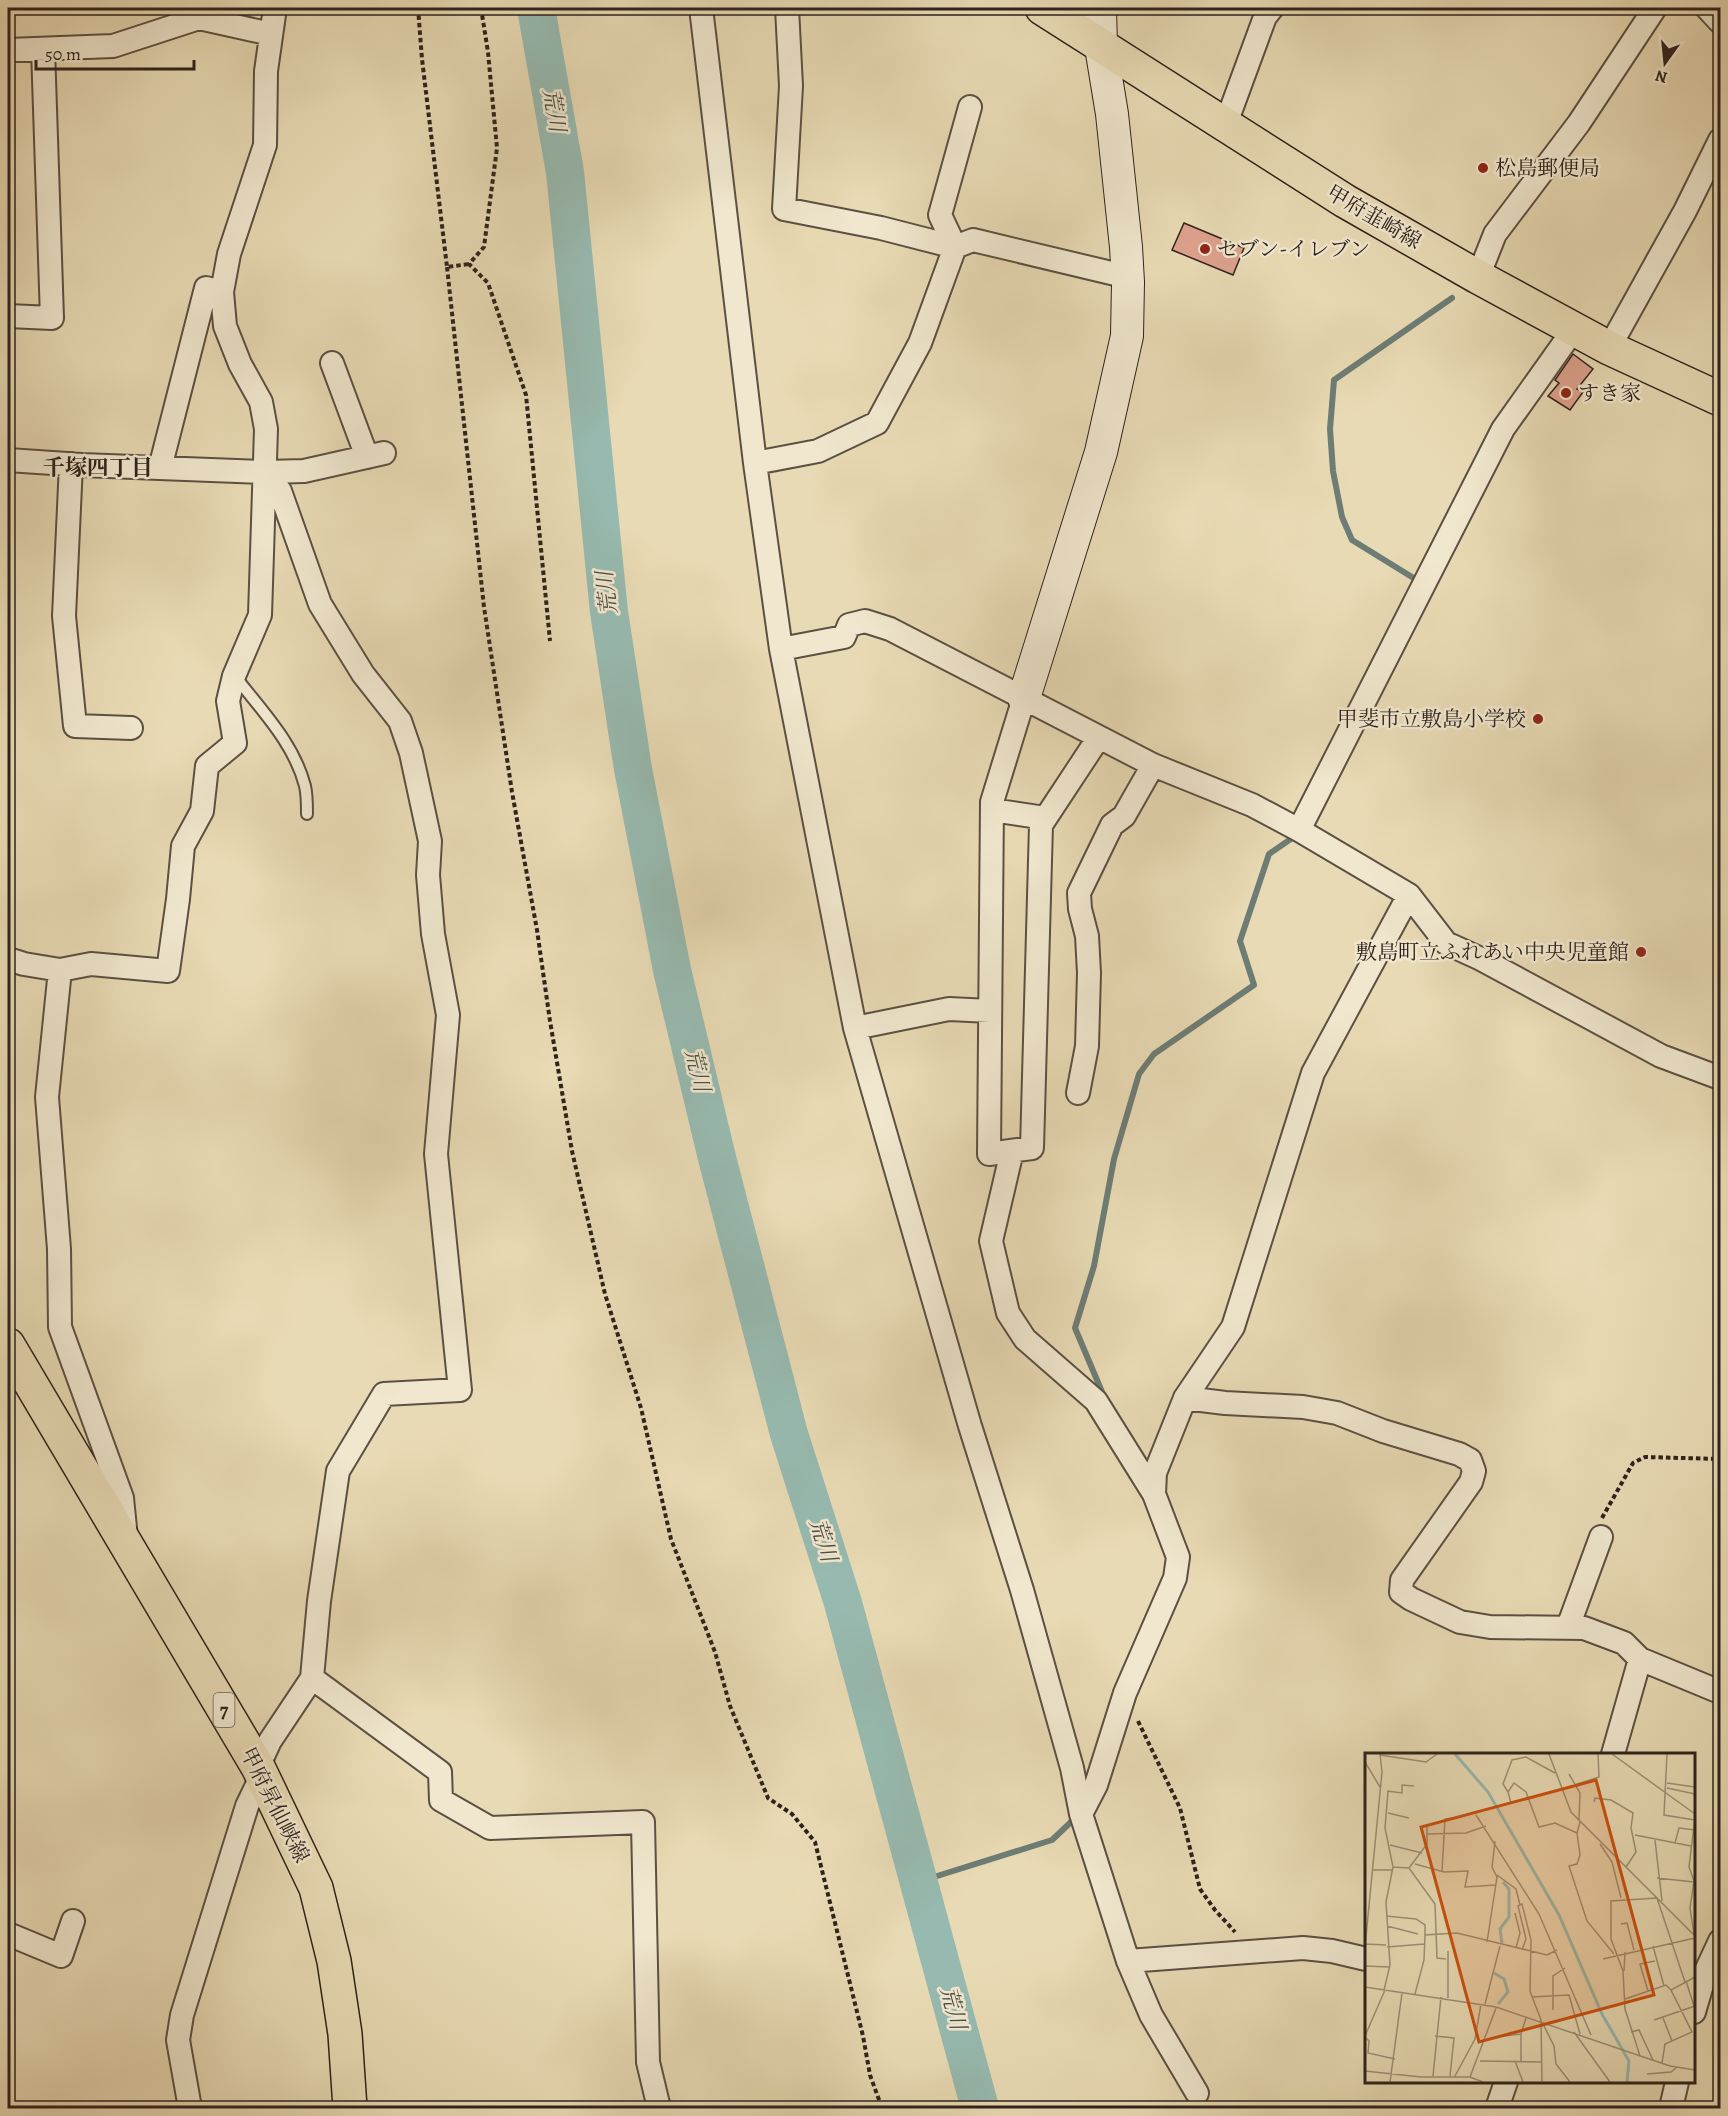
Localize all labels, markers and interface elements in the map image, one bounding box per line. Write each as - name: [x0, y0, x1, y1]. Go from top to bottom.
- scale bar: [36, 33, 194, 71]
- north arrow: [1635, 33, 1695, 93]
- text: 50 m: [45, 42, 81, 66]
- text: N: [1653, 64, 1670, 89]
- water label: 荒川: [535, 86, 573, 136]
- place label: 松島郵便局: [1495, 154, 1600, 182]
- marker: 松島郵便局: [1476, 161, 1490, 175]
- street label: 甲府韮崎線: [1322, 179, 1426, 255]
- place label: セブン-イレブン: [1217, 235, 1370, 263]
- marker: セブン-イレブン: [1198, 242, 1212, 256]
- place label: すき家: [1578, 379, 1641, 407]
- marker: すき家: [1559, 386, 1573, 400]
- district label: 千塚四丁目: [43, 453, 153, 483]
- water label: 荒川: [589, 567, 625, 617]
- place label: 甲斐市立敷島小学校: [1337, 705, 1526, 733]
- marker: 甲斐市立敷島小学校: [1531, 712, 1545, 726]
- place label: 敷島町立ふれあい中央児童館: [1356, 938, 1629, 966]
- marker: 敷島町立ふれあい中央児童館: [1634, 945, 1648, 959]
- water label: 荒川: [677, 1045, 717, 1097]
- water label: 荒川: [802, 1514, 845, 1567]
- road number: 7: [214, 1693, 234, 1727]
- street label: 甲府昇仙峡線: [234, 1743, 316, 1867]
- inset map: [1365, 1753, 1695, 2083]
- water label: 荒川: [933, 1983, 974, 2035]

